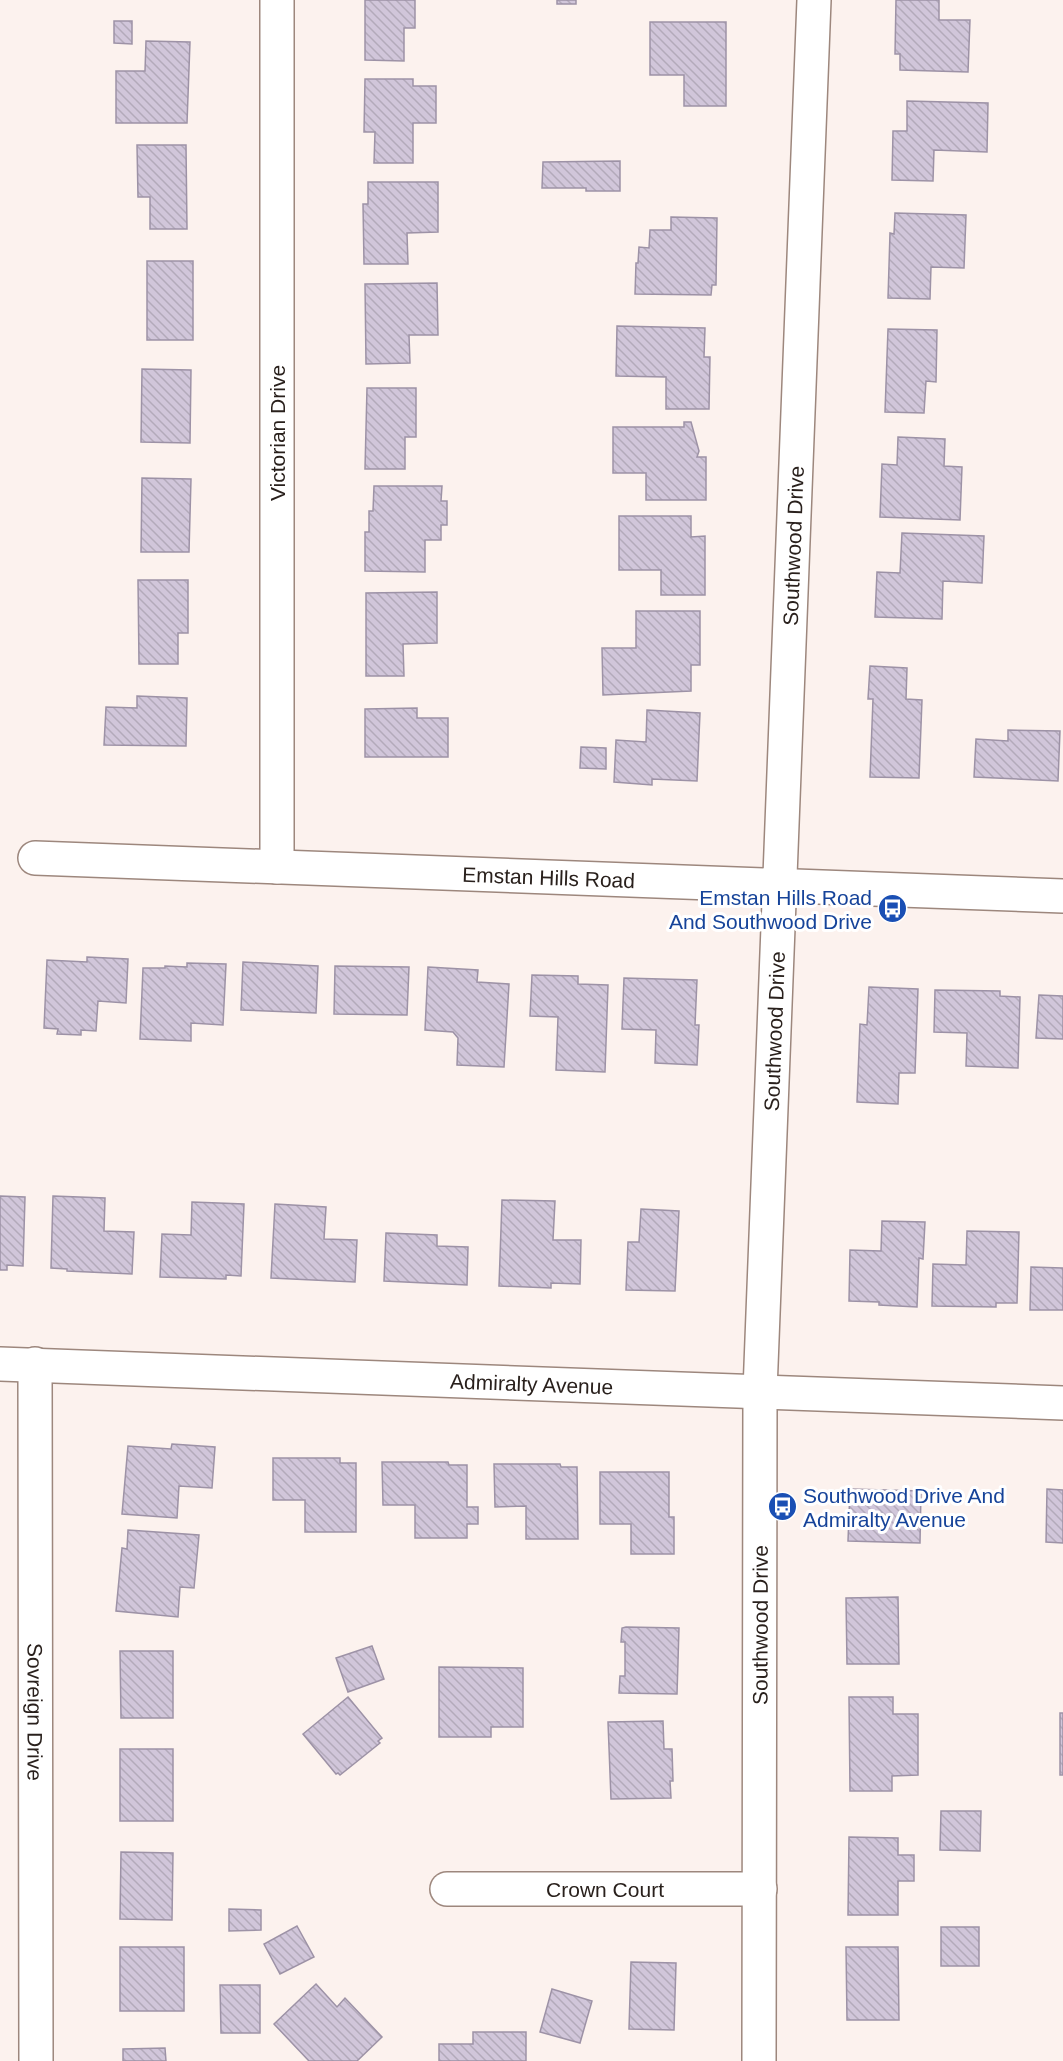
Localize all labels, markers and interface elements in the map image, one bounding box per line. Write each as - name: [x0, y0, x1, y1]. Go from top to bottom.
- street label: Victorian Drive: [266, 365, 289, 501]
- street label: Southwood Drive: [778, 465, 807, 626]
- street label: Emstan Hills Road: [462, 862, 635, 892]
- place label: Emstan Hills Road And Southwood Drive: [669, 886, 872, 933]
- bus stop icon: Emstan Hills Road And Southwood Drive: [877, 893, 909, 925]
- street label: Southwood Drive: [759, 951, 789, 1112]
- street label: Admiralty Avenue: [450, 1369, 614, 1398]
- place label: Southwood Drive And Admiralty Avenue: [803, 1484, 1005, 1531]
- bus stop icon: Southwood Drive And Admiralty Avenue: [766, 1491, 798, 1523]
- street label: Southwood Drive: [748, 1545, 771, 1705]
- street label: Sovreign Drive: [24, 1643, 47, 1781]
- street label: Crown Court: [546, 1878, 664, 1901]

